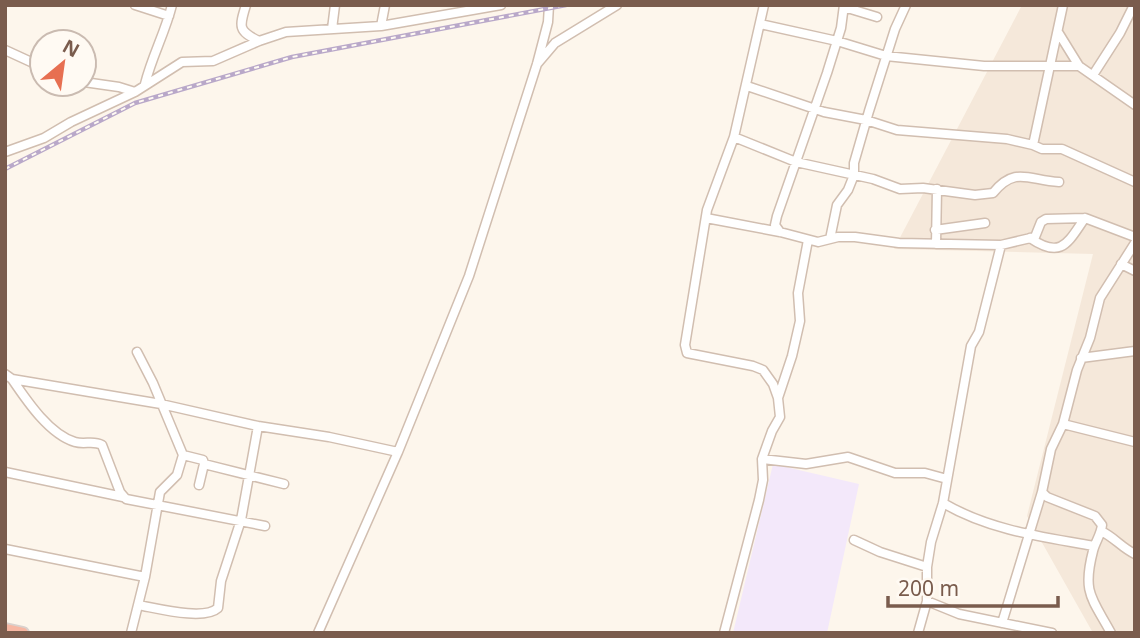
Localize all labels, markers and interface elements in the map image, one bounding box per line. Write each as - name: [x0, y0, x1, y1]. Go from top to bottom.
- north arrow: [28, 28, 98, 98]
- text: N: [58, 33, 84, 63]
- scale bar: [888, 564, 1058, 608]
- text: 200 m: [898, 574, 959, 602]

